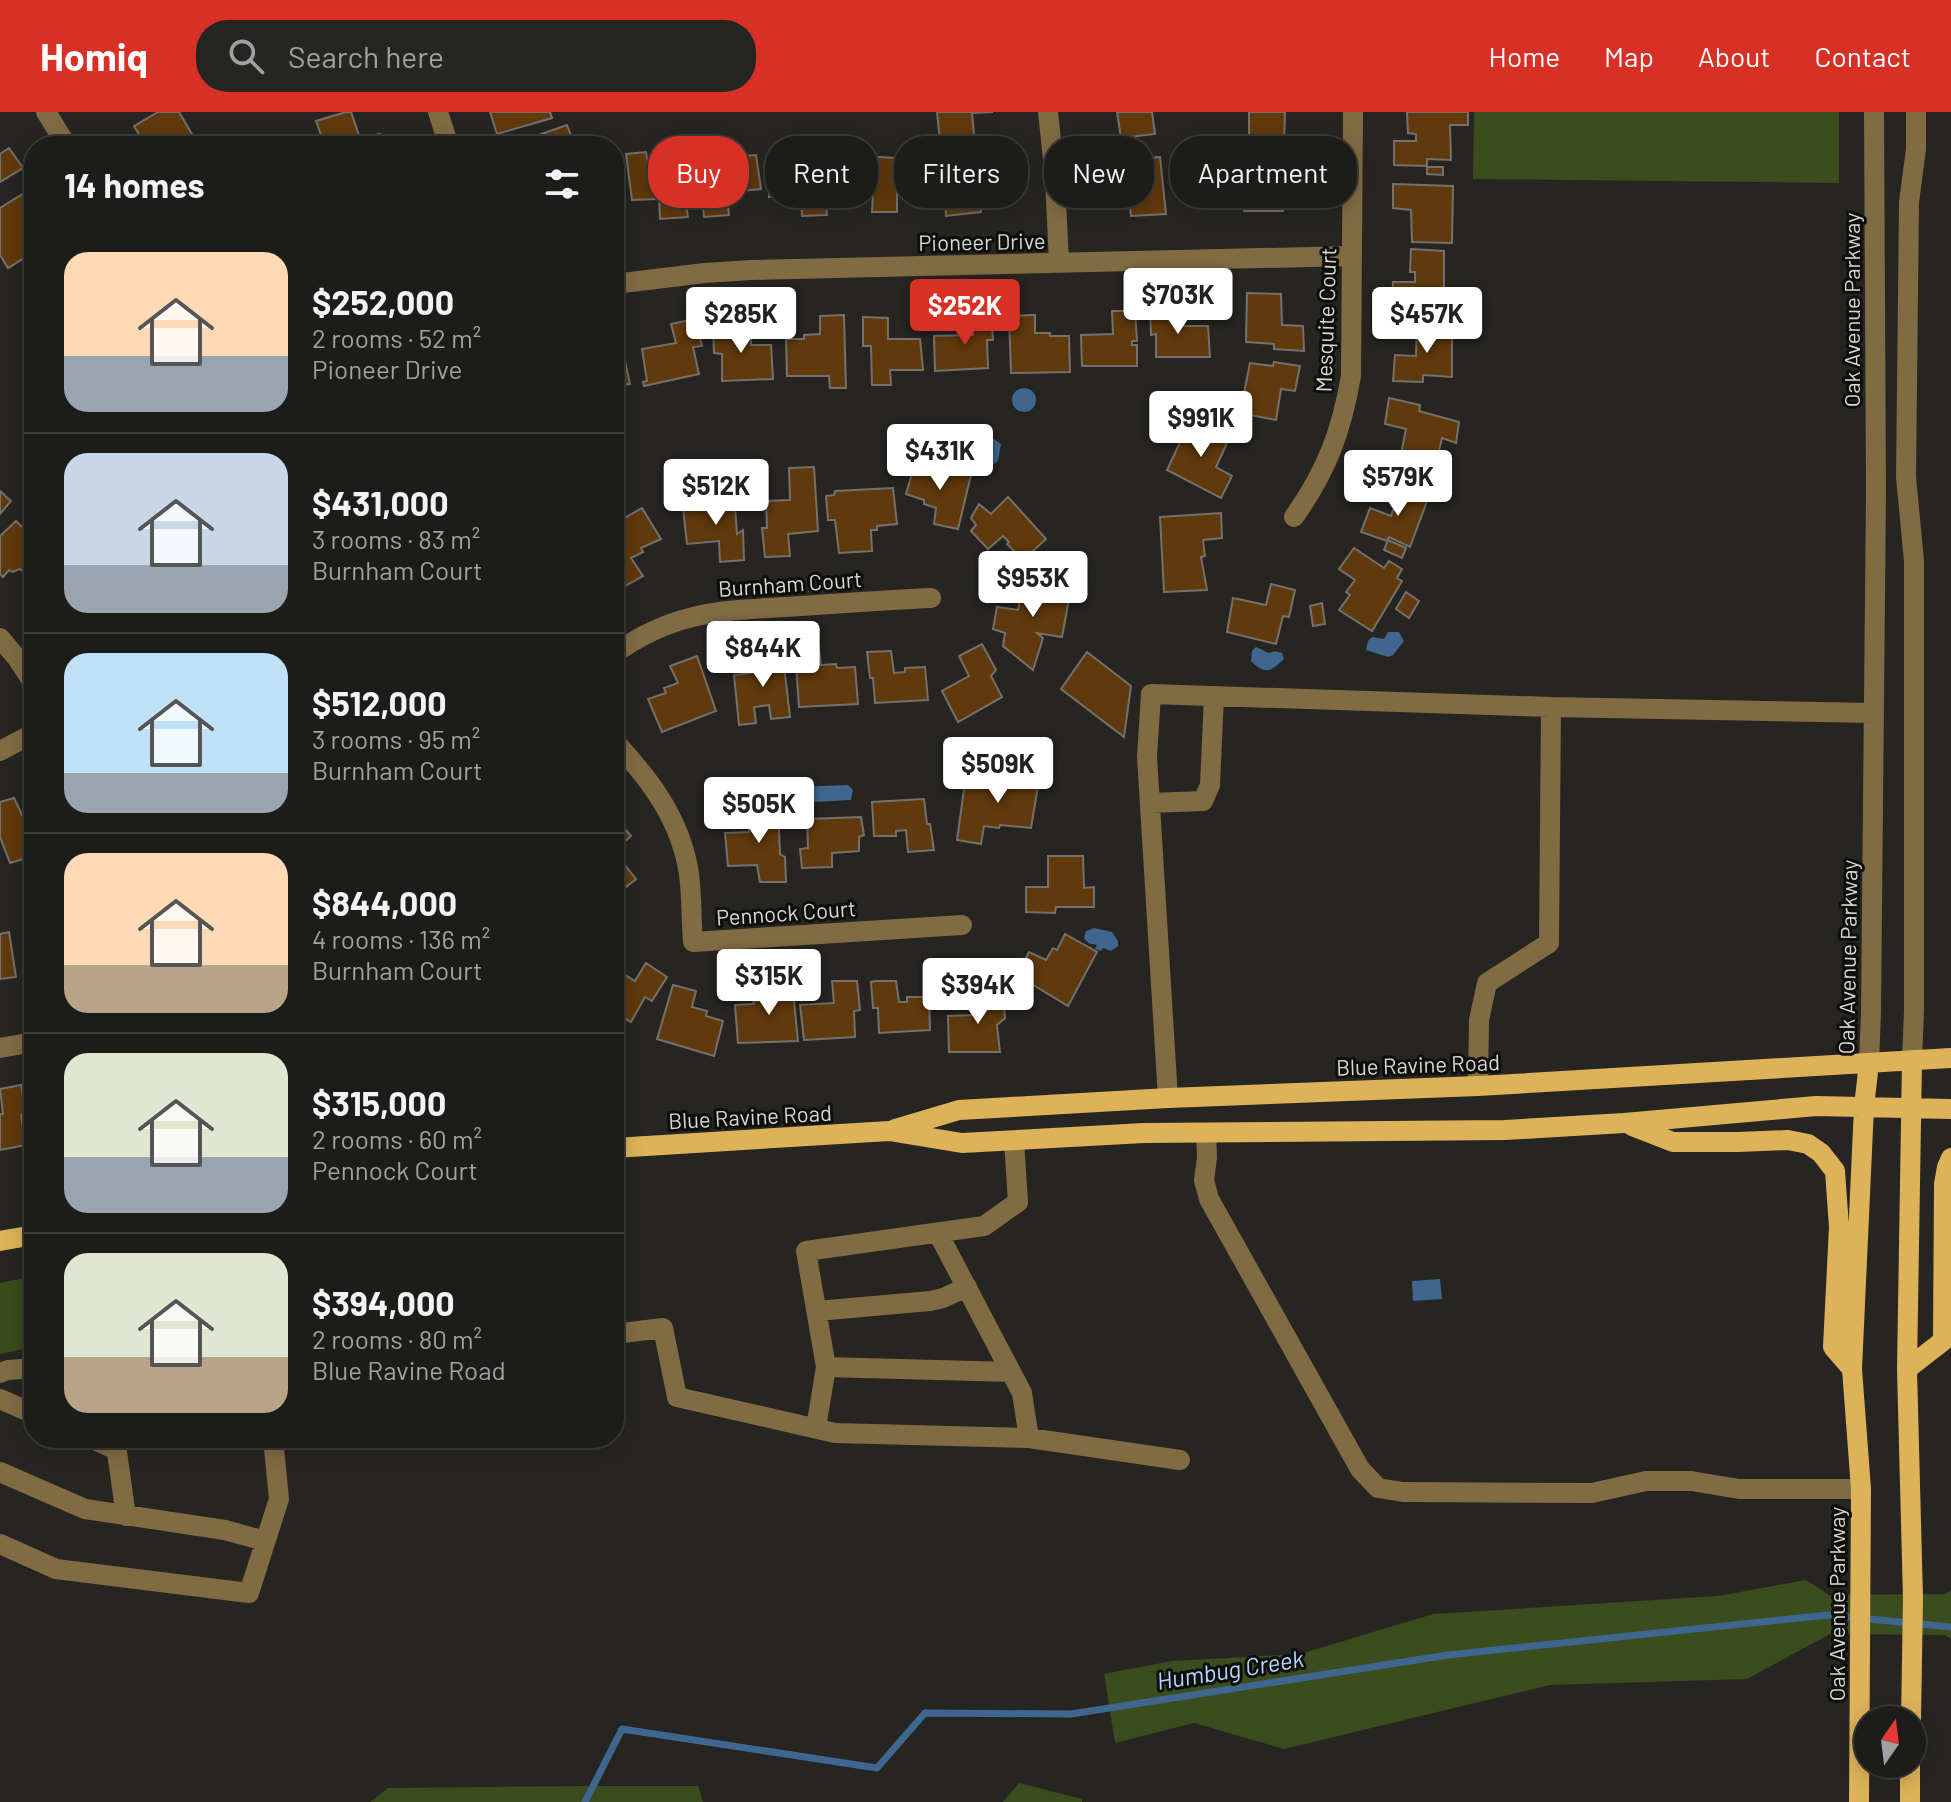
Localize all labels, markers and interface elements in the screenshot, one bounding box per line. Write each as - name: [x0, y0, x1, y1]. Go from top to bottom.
- search box: [196, 20, 756, 92]
- text: Homiq: [40, 33, 148, 79]
- icon: search: [224, 34, 268, 78]
- text: Search here: [288, 38, 444, 74]
- text: Home: [1489, 39, 1560, 73]
- text: Map: [1604, 39, 1654, 73]
- text: About: [1698, 39, 1770, 73]
- text: Contact: [1814, 39, 1911, 73]
- chip: Buy: [648, 136, 749, 208]
- chip: Rent: [765, 136, 878, 208]
- chip: Filters: [894, 136, 1028, 208]
- chip: New: [1044, 136, 1154, 208]
- chip: Apartment: [1170, 136, 1357, 208]
- icon: filters: [540, 162, 584, 206]
- text: 14 homes: [64, 164, 205, 205]
- street label: Oak Avenue Parkway: [1838, 213, 1864, 407]
- street label: Pioneer Drive: [918, 227, 1046, 255]
- street label: Mesquite Court: [1309, 247, 1341, 393]
- pin: $703K: [1122, 268, 1234, 336]
- text: $703K: [1142, 278, 1214, 309]
- pin: $252K: [909, 279, 1021, 347]
- text: $252,000: [312, 281, 454, 322]
- icon: home: [128, 284, 224, 380]
- pin: $285K: [685, 287, 797, 355]
- pin: $457K: [1371, 287, 1483, 355]
- text: $252K: [928, 289, 1002, 320]
- text: $285K: [704, 297, 778, 328]
- text: $457K: [1390, 297, 1464, 328]
- text: 2 rooms · 52 m²: [312, 322, 481, 353]
- text: Pioneer Drive: [312, 353, 462, 384]
- pin: $991K: [1145, 391, 1257, 459]
- text: $991K: [1167, 401, 1235, 432]
- pin: $431K: [884, 424, 996, 492]
- text: $431K: [905, 434, 975, 465]
- pin: $579K: [1342, 450, 1454, 518]
- pin: $512K: [660, 459, 772, 527]
- text: $579K: [1362, 460, 1434, 491]
- text: $512K: [682, 469, 750, 500]
- text: $431,000: [312, 482, 449, 523]
- icon: home: [128, 485, 224, 581]
- text: 3 rooms · 83 m²: [312, 523, 480, 554]
- pin: $953K: [977, 551, 1089, 619]
- text: Burnham Court: [312, 554, 482, 585]
- text: $953K: [996, 561, 1070, 592]
- street label: Burnham Court: [717, 565, 863, 601]
- pin: $844K: [707, 621, 819, 689]
- text: $844K: [725, 631, 801, 662]
- text: $512,000: [312, 682, 447, 723]
- icon: home: [128, 685, 224, 781]
- text: 3 rooms · 95 m²: [312, 723, 480, 754]
- pin: $509K: [942, 737, 1054, 805]
- text: $509K: [961, 747, 1035, 778]
- text: Burnham Court: [312, 754, 482, 785]
- pin: $505K: [703, 777, 815, 845]
- text: $505K: [722, 787, 796, 818]
- street label: Oak Avenue Parkway: [1832, 859, 1862, 1055]
- text: $844,000: [312, 882, 457, 923]
- icon: home: [128, 885, 224, 981]
- street label: Pennock Court: [715, 894, 857, 930]
- text: 4 rooms · 136 m²: [312, 923, 490, 954]
- pin: $315K: [713, 949, 825, 1017]
- text: Burnham Court: [312, 954, 482, 985]
- pin: $394K: [922, 958, 1034, 1026]
- text: $315K: [735, 959, 803, 990]
- text: $394K: [941, 968, 1015, 999]
- street label: Blue Ravine Road: [1336, 1048, 1500, 1080]
- text: $315,000: [312, 1082, 446, 1123]
- icon: home: [128, 1085, 224, 1181]
- street label: Blue Ravine Road: [667, 1099, 833, 1133]
- text: 2 rooms · 60 m²: [312, 1123, 482, 1154]
- text: Pennock Court: [312, 1154, 478, 1185]
- text: $394,000: [312, 1282, 455, 1323]
- icon: home: [128, 1285, 224, 1381]
- text: 2 rooms · 80 m²: [312, 1323, 482, 1354]
- text: Blue Ravine Road: [312, 1354, 506, 1385]
- street label: Oak Avenue Parkway: [1823, 1507, 1849, 1701]
- water label: Humbug Creek: [1155, 1643, 1306, 1695]
- north arrow: [1854, 1706, 1926, 1778]
- map controls: [1854, 1706, 1926, 1778]

